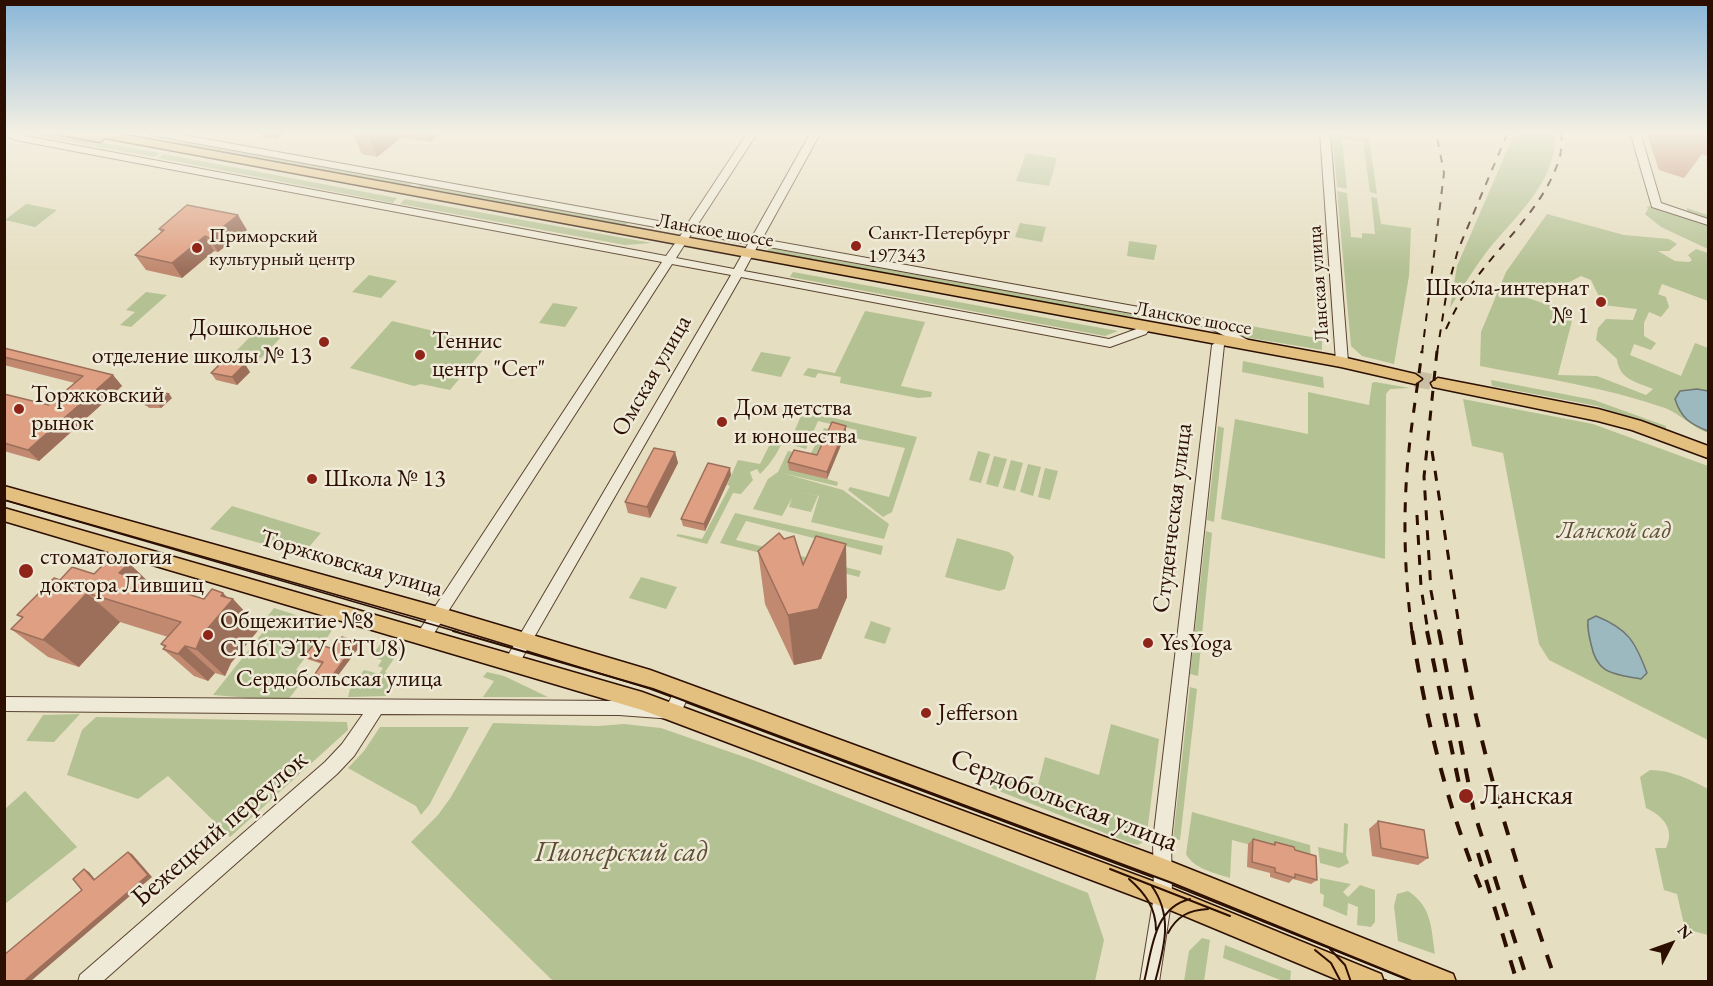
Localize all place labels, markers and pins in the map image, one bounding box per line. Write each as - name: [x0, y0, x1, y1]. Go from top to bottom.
- place label: Санкт-Петербург 197343: [868, 222, 1010, 269]
- place label: Приморский культурный центр: [209, 225, 355, 272]
- marker: Санкт-Петербург 197343: [849, 239, 863, 253]
- marker: Приморский культурный центр: [190, 241, 204, 255]
- place label: Школа-интернат № 1: [1425, 274, 1589, 330]
- marker: Школа-интернат № 1: [1594, 295, 1608, 309]
- place label: Дошкольное отделение школы № 13: [92, 314, 312, 370]
- place label: Теннис центр "Сет": [432, 327, 545, 383]
- marker: Дошкольное отделение школы № 13: [317, 335, 331, 349]
- marker: Теннис центр "Сет": [413, 348, 427, 362]
- place label: Торжковский рынок: [31, 381, 164, 437]
- place label: Дом детства и юношества: [734, 394, 857, 450]
- marker: Торжковский рынок: [12, 402, 26, 416]
- marker: Дом детства и юношества: [715, 415, 729, 429]
- place label: Школа № 13: [324, 465, 446, 493]
- marker: Школа № 13: [305, 472, 319, 486]
- place label: стоматология доктора Лившиц: [40, 543, 204, 599]
- marker: стоматология доктора Лившиц: [17, 562, 35, 580]
- place label: Общежитие №8 СПбГЭТУ (ETU8): [220, 607, 406, 663]
- marker: Общежитие №8 СПбГЭТУ (ETU8): [201, 628, 215, 642]
- place label: YesYoga: [1160, 629, 1232, 657]
- marker: YesYoga: [1141, 636, 1155, 650]
- place label: Jefferson: [938, 699, 1018, 727]
- marker: Jefferson: [919, 706, 933, 720]
- place label: Ланская: [1480, 779, 1573, 813]
- marker: Ланская: [1457, 787, 1475, 805]

